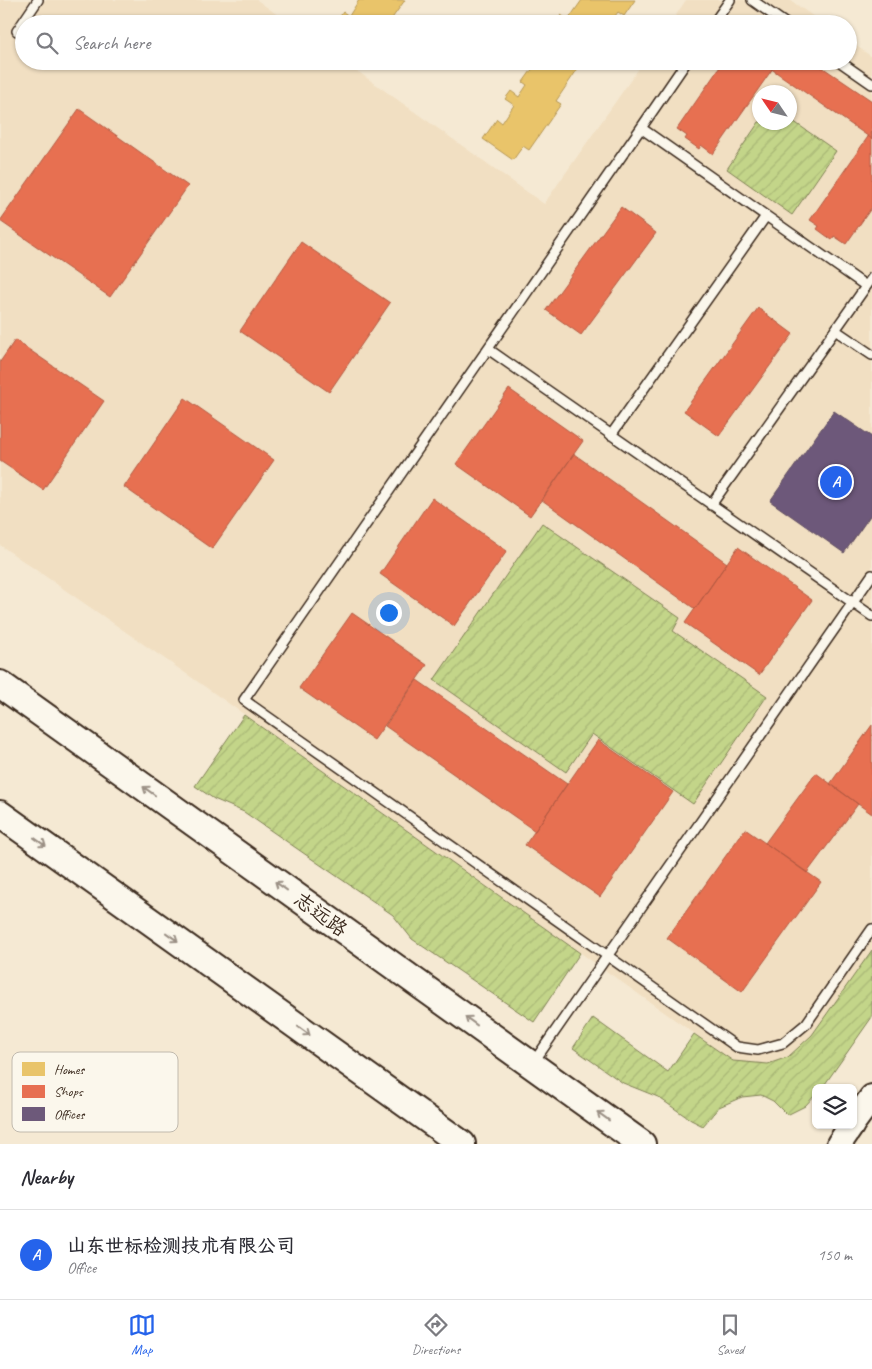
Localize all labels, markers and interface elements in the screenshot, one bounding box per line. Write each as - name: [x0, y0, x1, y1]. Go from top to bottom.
- search box: [15, 15, 857, 70]
- icon: search: [33, 29, 61, 57]
- text: Search here: [73, 31, 150, 55]
- north arrow: [752, 85, 797, 130]
- pin: A: [820, 463, 852, 501]
- your location: [376, 600, 402, 626]
- one-way arrow: [142, 786, 156, 796]
- one-way arrow: [33, 837, 47, 847]
- one-way arrow: [275, 881, 289, 891]
- street label: 志远路: [289, 887, 353, 943]
- one-way arrow: [165, 932, 179, 942]
- one-way arrow: [464, 1016, 478, 1026]
- one-way arrow: [297, 1026, 311, 1036]
- legend: [12, 1052, 178, 1132]
- text: Homes: [54, 1061, 85, 1078]
- text: Shops: [54, 1083, 84, 1100]
- map controls: [812, 1084, 857, 1129]
- button: layers: [812, 1084, 857, 1129]
- text: Offices: [54, 1106, 86, 1123]
- one-way arrow: [596, 1111, 610, 1121]
- text: Nearby: [20, 1164, 73, 1190]
- text: 山东世标检测技术有限公司: [67, 1234, 295, 1258]
- text: A: [32, 1245, 40, 1265]
- text: 150 m: [818, 1245, 852, 1265]
- text: Office: [67, 1258, 96, 1278]
- tab: Map: [128, 1311, 156, 1358]
- tab: Directions: [412, 1311, 460, 1358]
- tab: Saved: [716, 1311, 744, 1358]

